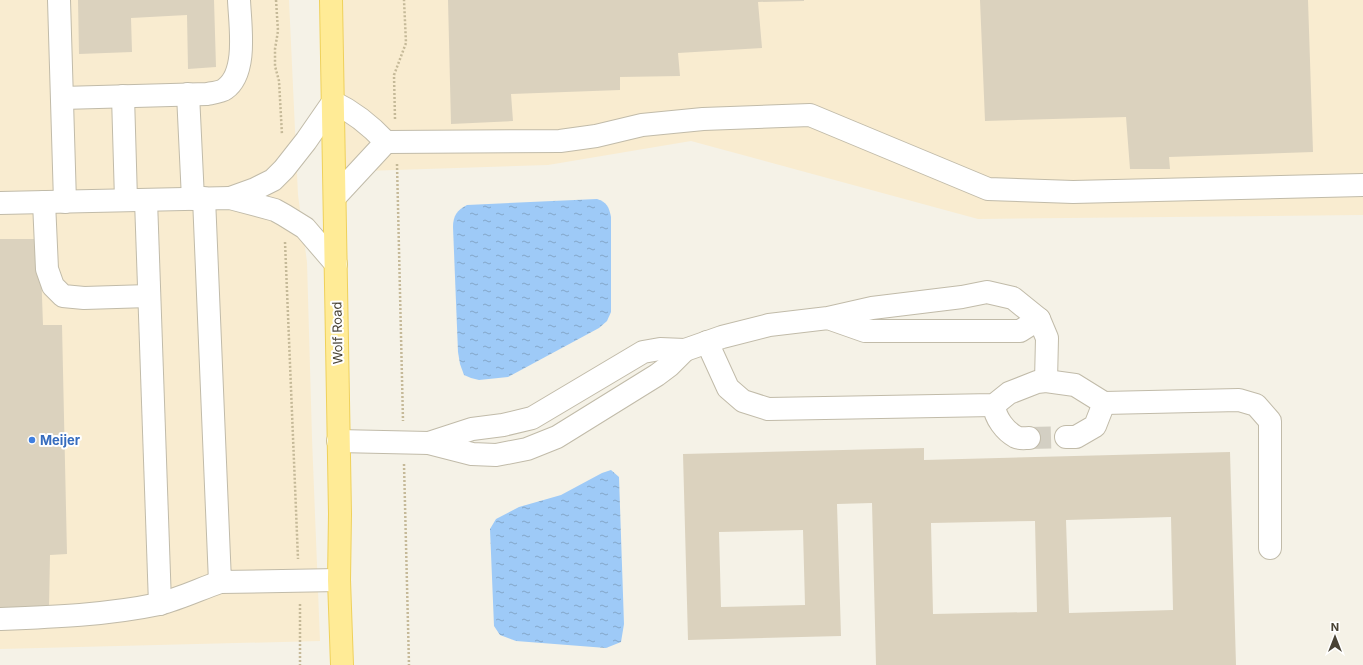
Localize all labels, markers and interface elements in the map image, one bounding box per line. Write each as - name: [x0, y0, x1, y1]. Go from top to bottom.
- street label: Wolf Road: [328, 301, 346, 365]
- place label: Meijer: [40, 432, 81, 448]
- marker: Meijer: [27, 435, 37, 445]
- north arrow: [1315, 617, 1355, 657]
- text: N: [1331, 620, 1339, 634]

